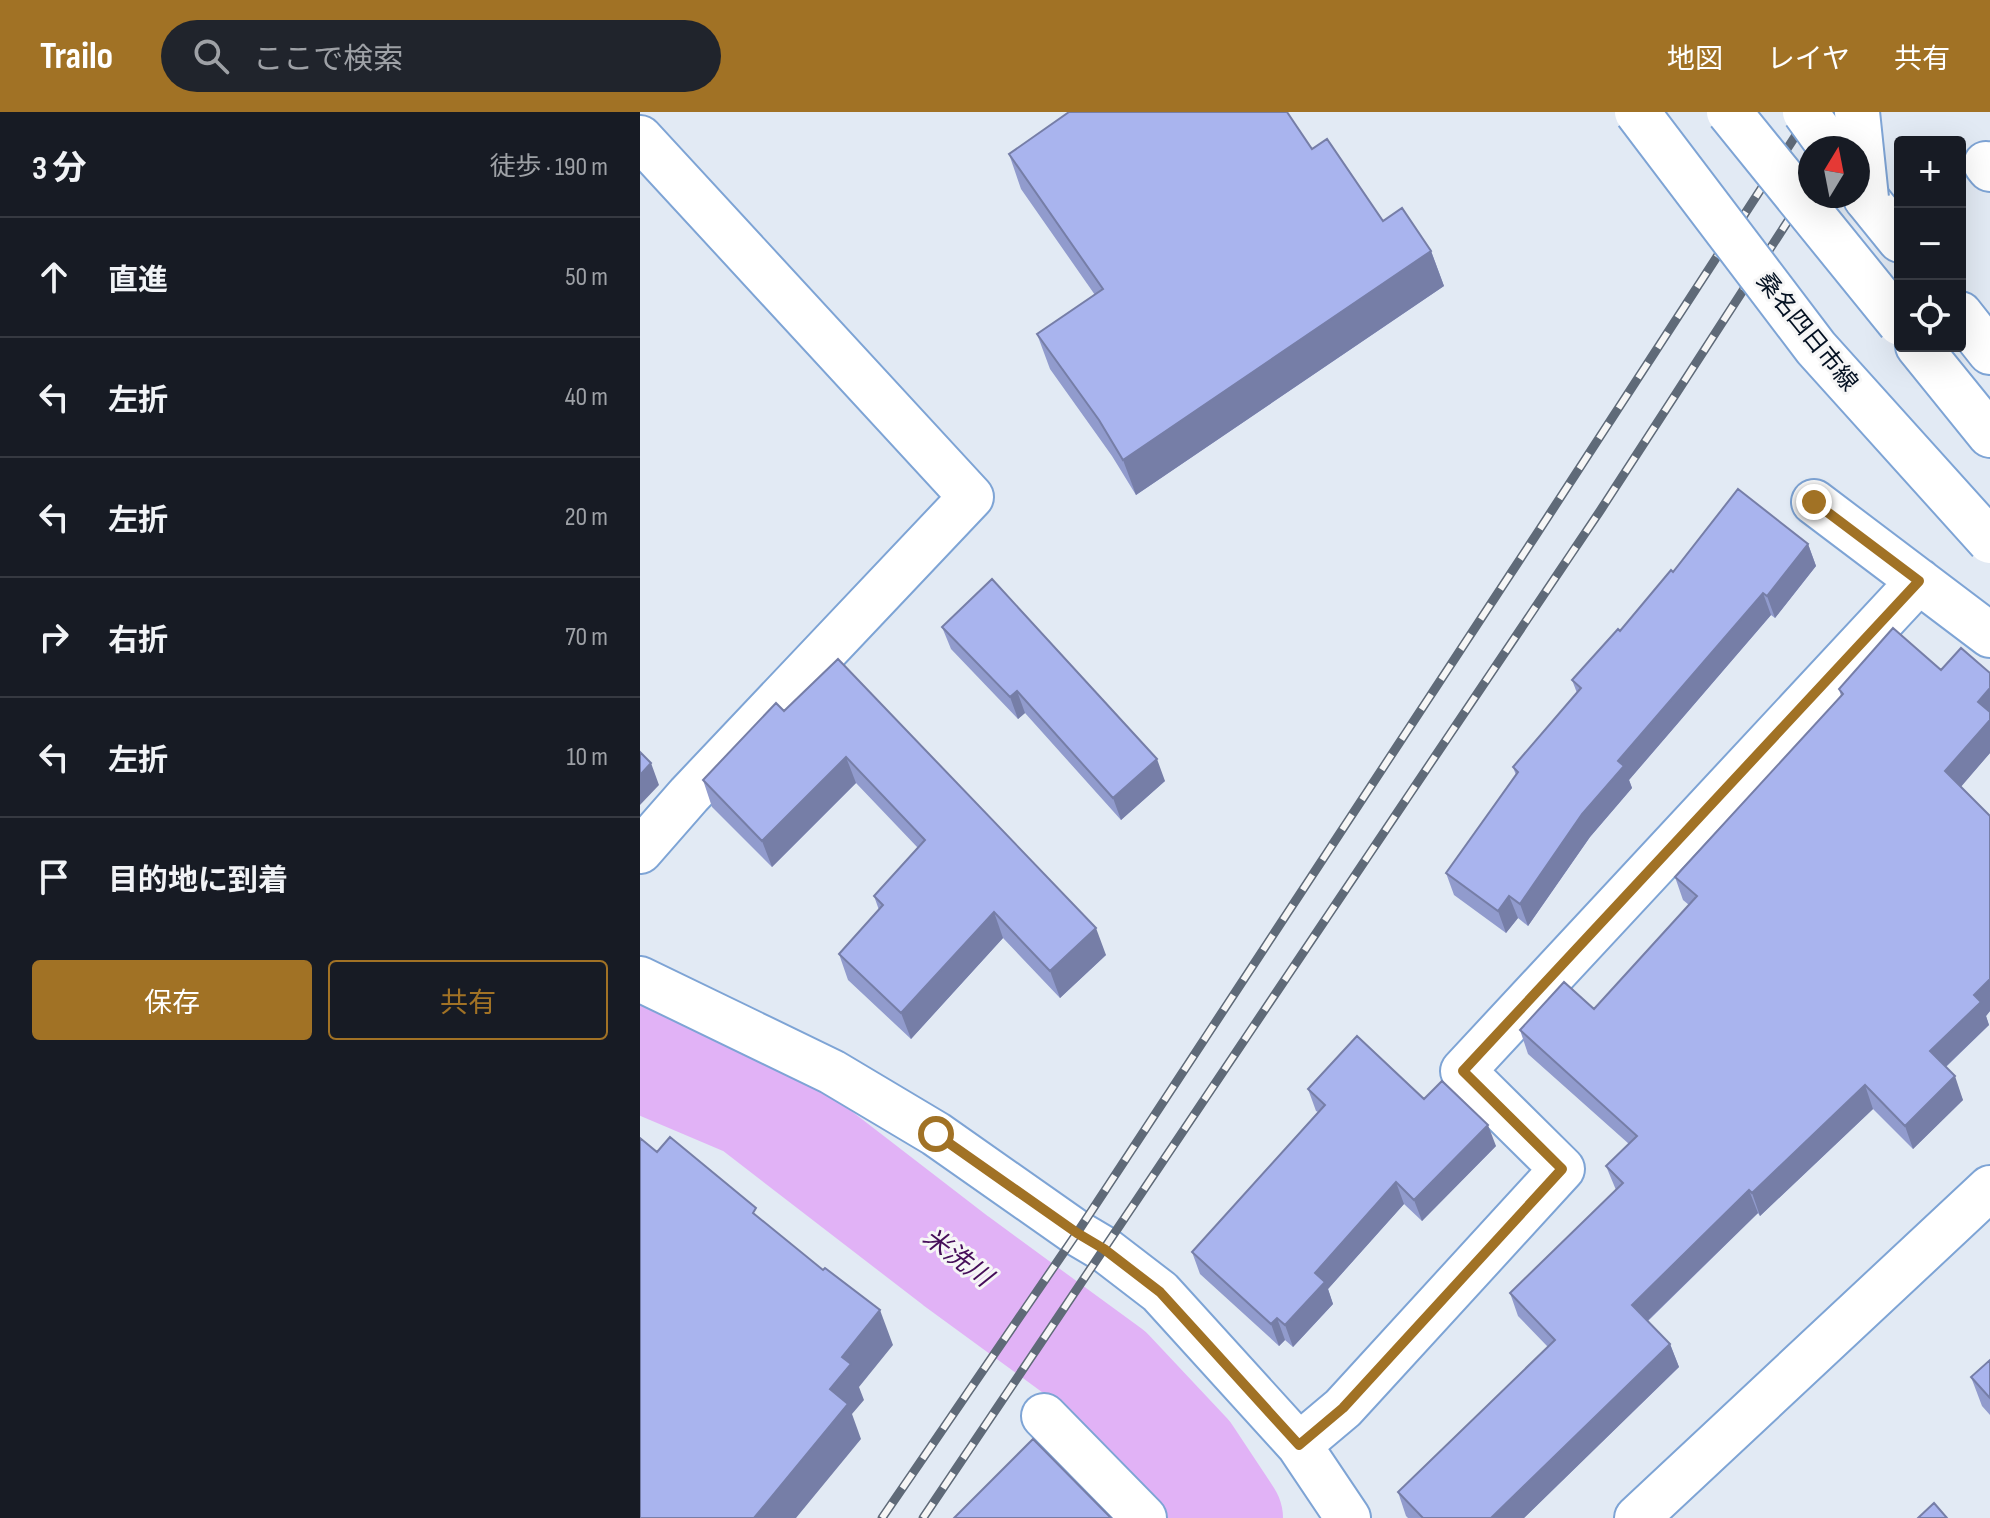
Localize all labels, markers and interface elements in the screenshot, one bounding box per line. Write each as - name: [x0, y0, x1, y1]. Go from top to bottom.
- search box: [161, 20, 721, 92]
- text: Trailo: [40, 34, 113, 79]
- icon: search: [189, 34, 233, 78]
- text: ここで検索: [253, 42, 403, 78]
- text: 地図: [1667, 43, 1723, 76]
- text: レイヤ: [1767, 43, 1850, 76]
- text: 共有: [1894, 43, 1950, 76]
- north arrow: [1798, 136, 1870, 208]
- map controls: [1894, 136, 1966, 352]
- button: +: [1894, 136, 1966, 208]
- text: 3 分: [32, 148, 87, 189]
- text: 徒歩 · 190 m: [490, 152, 608, 183]
- button: −: [1894, 208, 1966, 280]
- icon: ahead: [32, 255, 76, 299]
- text: 50 m: [565, 262, 608, 293]
- text: 直進: [108, 263, 168, 299]
- street label: 桑名四日市線: [1750, 267, 1864, 397]
- button: locate: [1894, 280, 1966, 352]
- icon: left: [32, 375, 76, 419]
- text: 40 m: [565, 382, 608, 413]
- text: 左折: [108, 383, 168, 419]
- route end: [1796, 484, 1832, 520]
- icon: left: [32, 495, 76, 539]
- text: 20 m: [565, 502, 608, 533]
- text: 左折: [108, 503, 168, 539]
- icon: right: [32, 615, 76, 659]
- text: 70 m: [565, 622, 608, 653]
- text: 右折: [108, 623, 168, 659]
- icon: left: [32, 735, 76, 779]
- text: 10 m: [566, 742, 608, 773]
- text: 左折: [108, 743, 168, 779]
- icon: arrive: [32, 855, 76, 899]
- text: 目的地に到着: [108, 863, 288, 899]
- button: 保存: [32, 960, 312, 1040]
- button: 共有: [328, 960, 608, 1040]
- route start: [918, 1116, 954, 1152]
- water label: 米洗川: [917, 1222, 1000, 1296]

